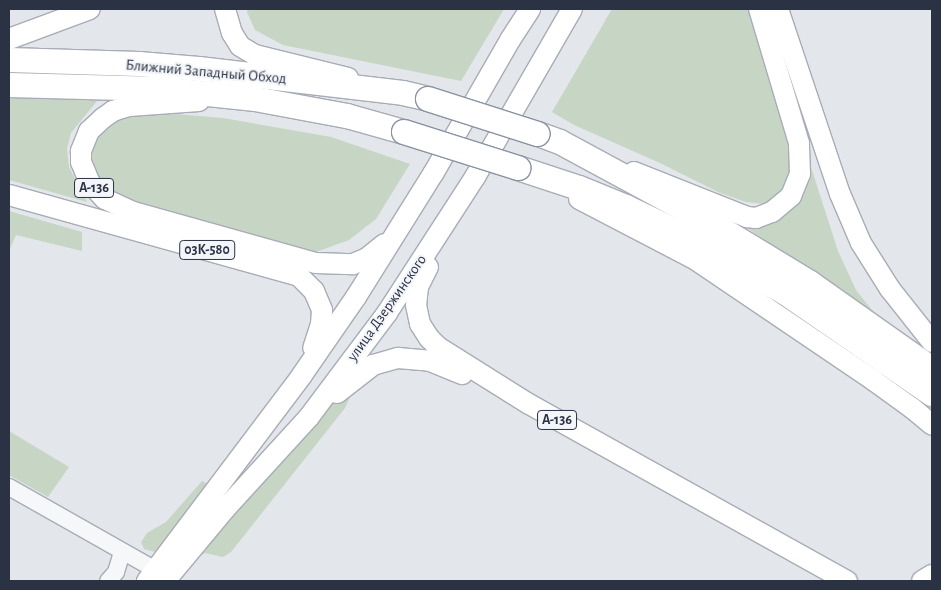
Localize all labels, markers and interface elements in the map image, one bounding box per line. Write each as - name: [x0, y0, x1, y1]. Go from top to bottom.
- street label: Ближний Западный Обход: [125, 56, 287, 88]
- road number: А-136: [74, 177, 114, 200]
- road number: 03К-580: [178, 238, 236, 262]
- street label: улица Дзержинского: [344, 251, 430, 365]
- road number: А-136: [537, 408, 577, 432]

